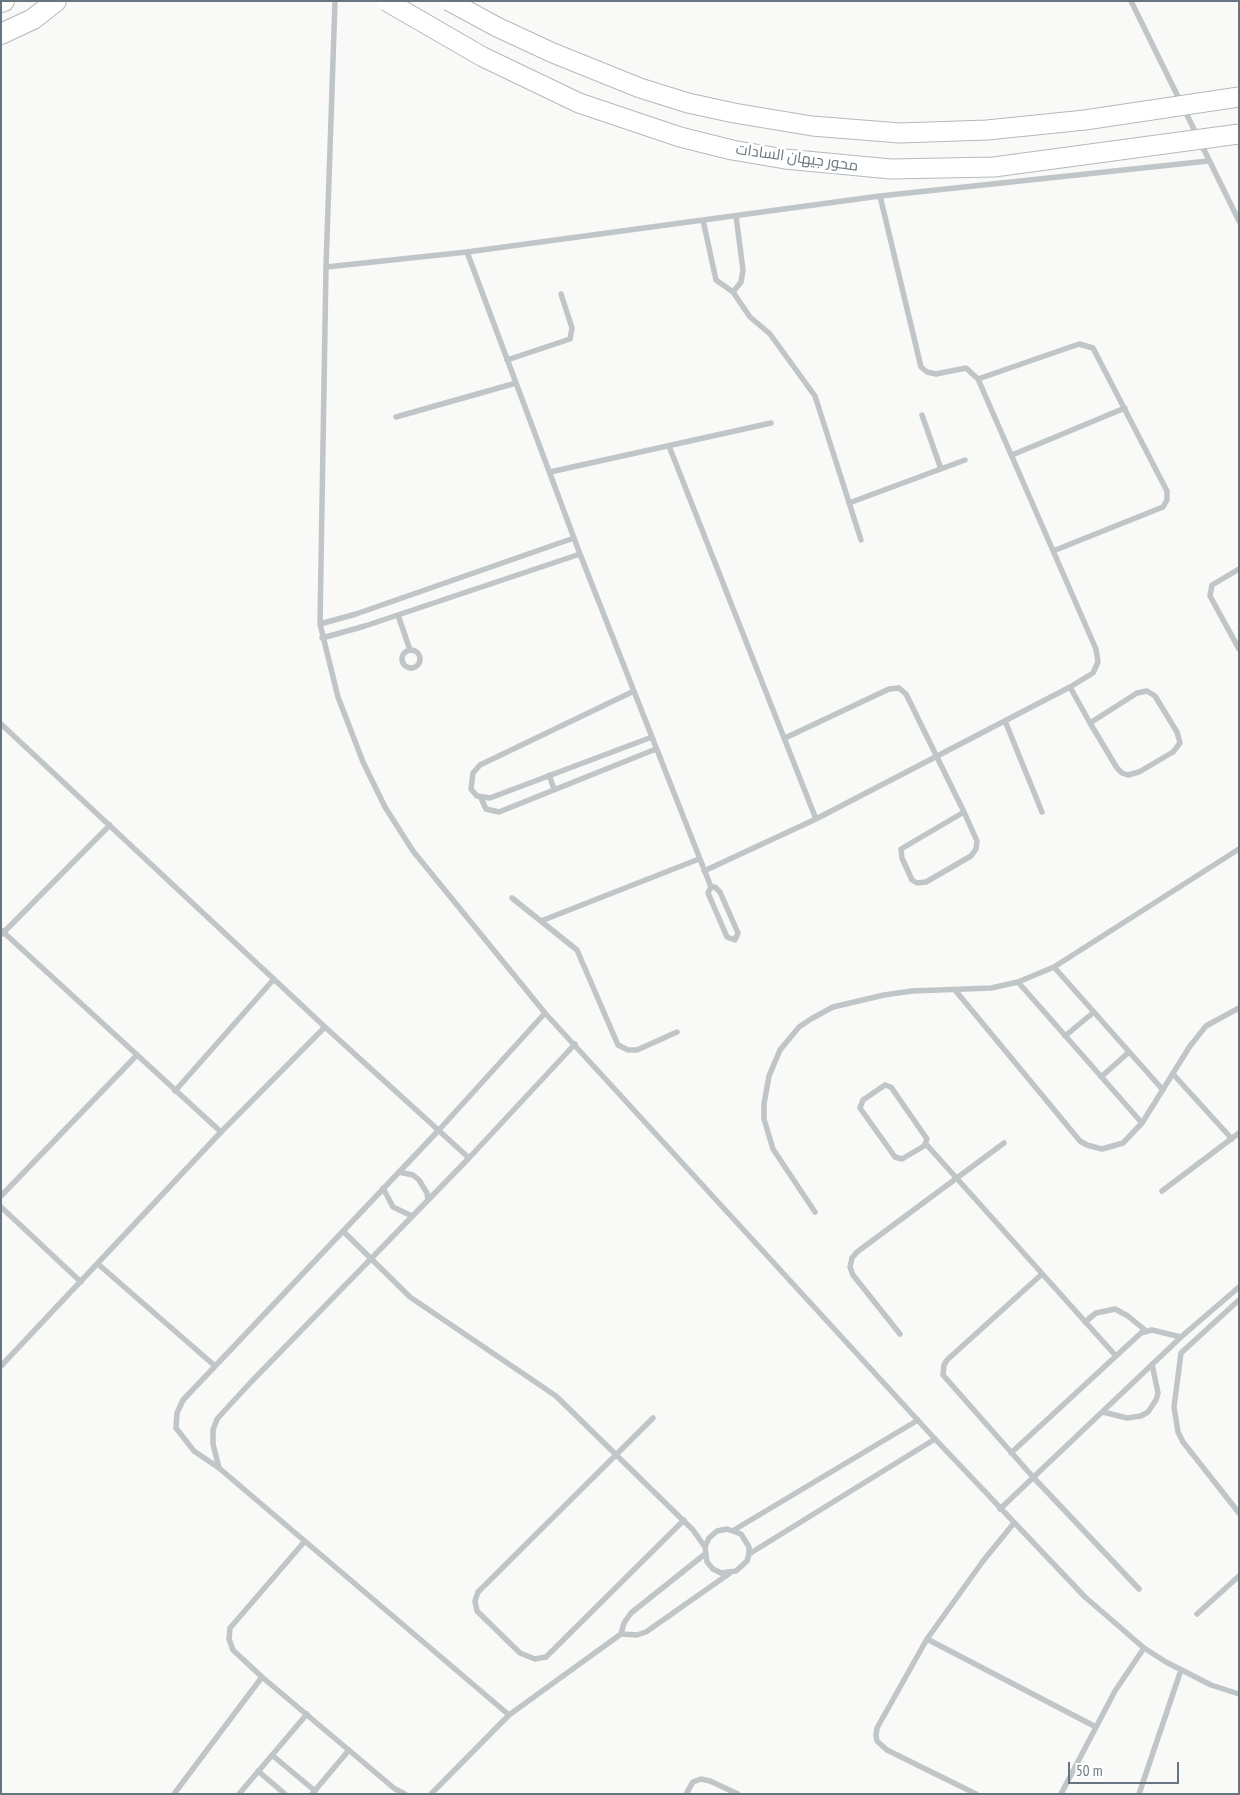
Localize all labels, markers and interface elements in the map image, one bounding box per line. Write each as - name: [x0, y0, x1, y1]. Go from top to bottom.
- street label: محور جيهان السادات: [735, 141, 859, 175]
- scale bar: [1070, 1752, 1181, 1784]
- text: 50 m: [1076, 1761, 1102, 1780]

